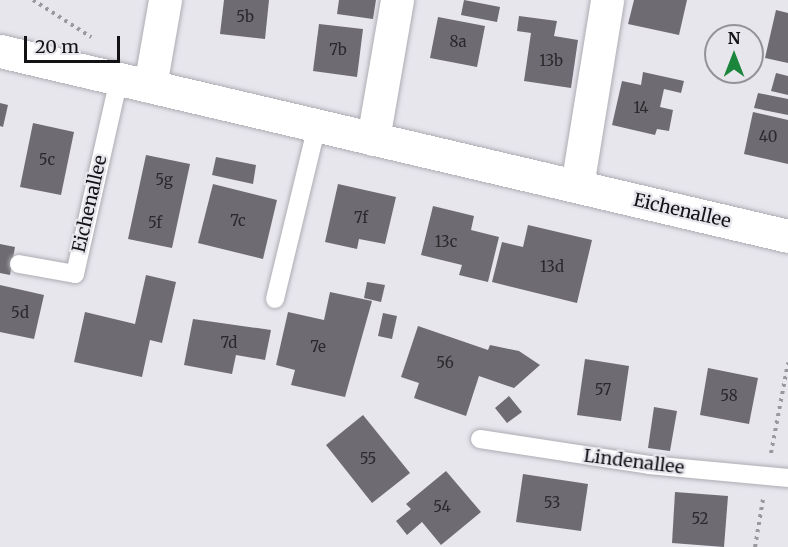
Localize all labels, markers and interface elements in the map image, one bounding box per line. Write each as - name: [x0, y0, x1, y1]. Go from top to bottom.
- house number: 5b: [236, 8, 254, 26]
- scale bar: [27, 24, 123, 62]
- north arrow: [704, 24, 764, 84]
- text: N: [728, 28, 740, 48]
- house number: 8a: [449, 33, 467, 51]
- text: 20 m: [35, 35, 79, 58]
- house number: 7b: [329, 41, 347, 59]
- house number: 13b: [539, 52, 563, 70]
- house number: 14: [633, 99, 649, 117]
- house number: 40: [759, 128, 777, 146]
- house number: 5c: [39, 151, 55, 169]
- street label: Eichenallee: [68, 153, 112, 255]
- house number: 5g: [155, 171, 173, 189]
- street label: Eichenallee: [631, 189, 733, 233]
- house number: 7f: [354, 209, 368, 227]
- house number: 7c: [230, 212, 246, 230]
- house number: 5f: [148, 214, 162, 232]
- house number: 13c: [435, 233, 457, 251]
- house number: 13d: [540, 258, 564, 276]
- house number: 5d: [11, 304, 29, 322]
- house number: 7d: [221, 334, 237, 352]
- house number: 7e: [310, 338, 326, 356]
- house number: 56: [436, 354, 454, 372]
- house number: 57: [595, 381, 611, 399]
- house number: 58: [720, 387, 738, 405]
- street label: Lindenallee: [582, 445, 686, 479]
- house number: 55: [360, 450, 376, 468]
- house number: 53: [544, 494, 560, 512]
- house number: 54: [433, 498, 451, 516]
- house number: 52: [691, 510, 709, 528]

